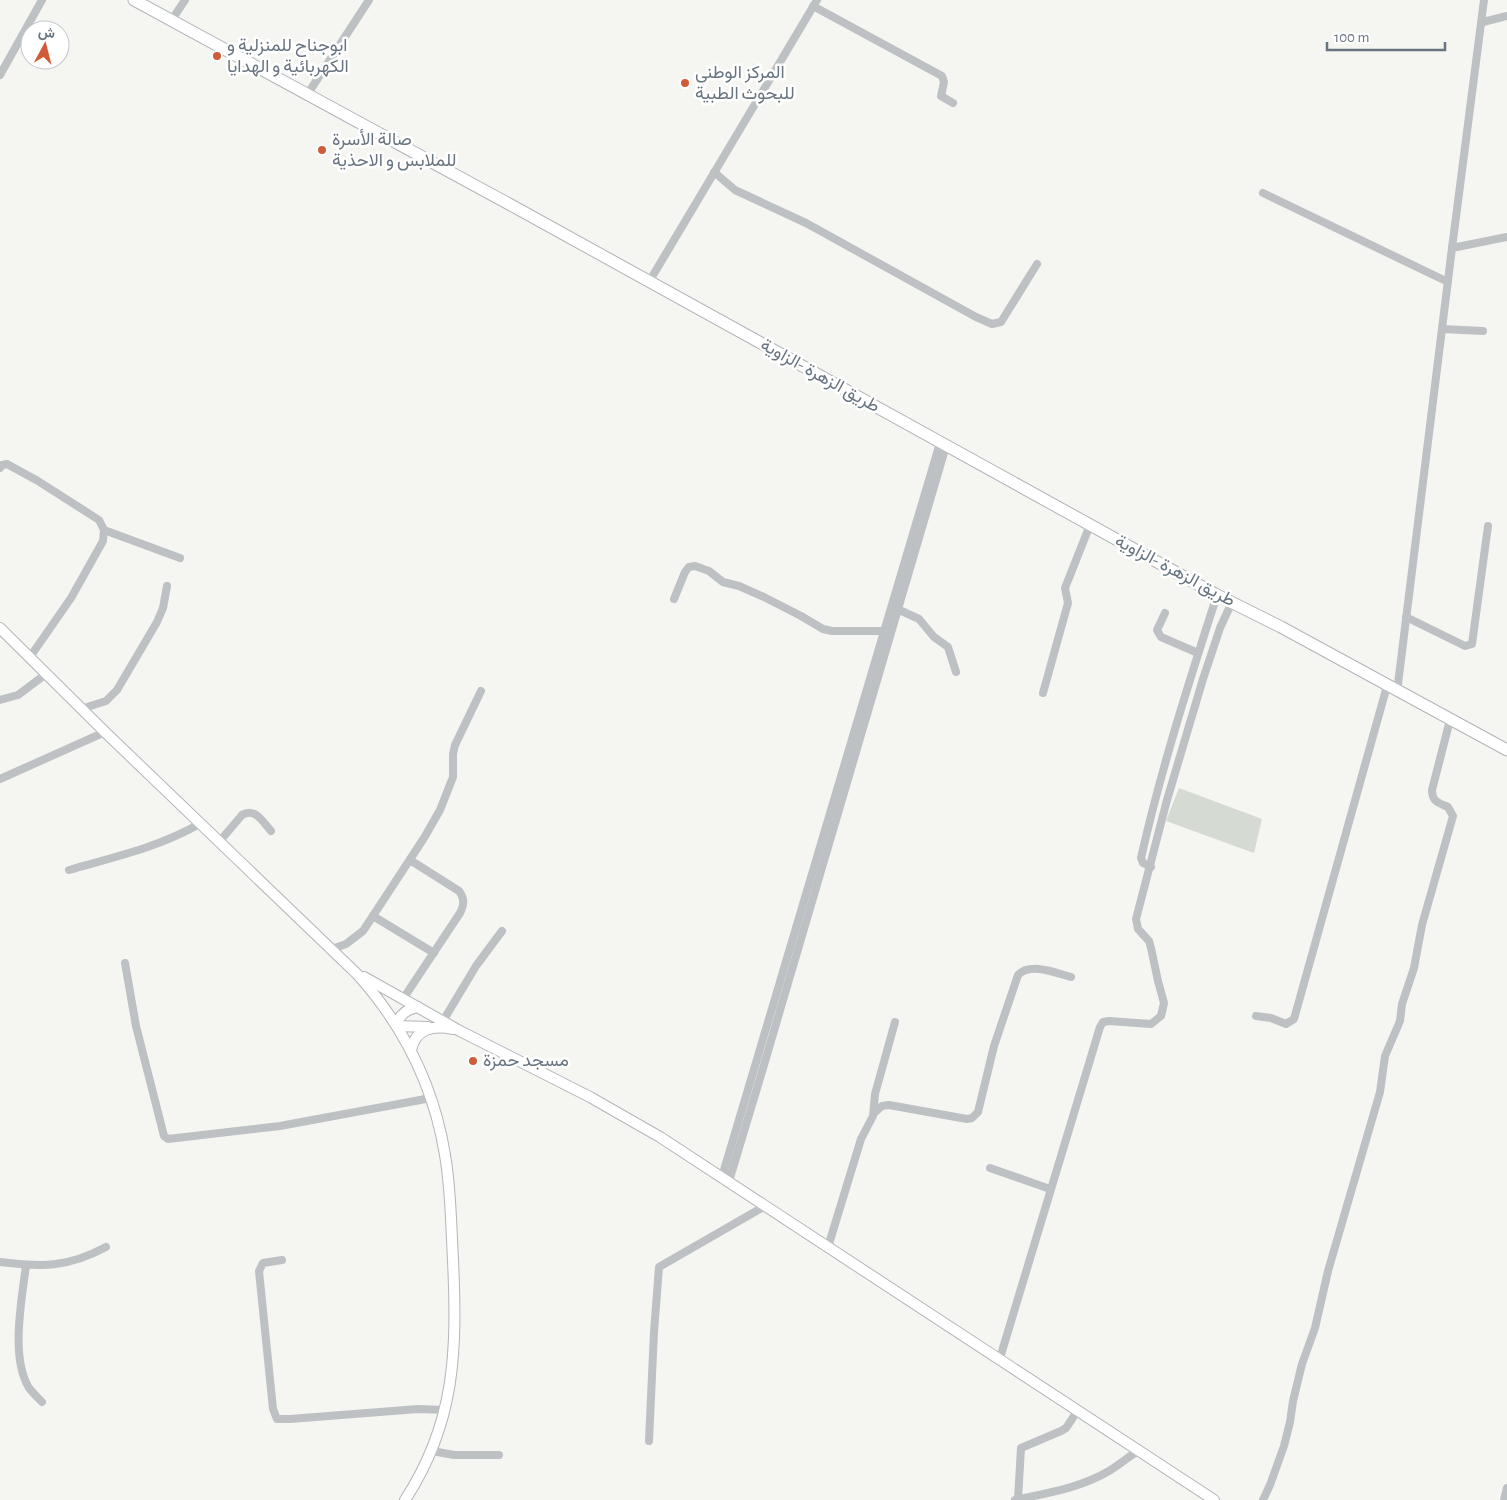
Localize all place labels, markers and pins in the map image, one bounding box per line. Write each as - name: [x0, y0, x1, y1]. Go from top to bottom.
- place label: ابوجناح للمنزلية و الكهربائية و الهدايا: [227, 37, 349, 77]
- marker: ابوجناح للمنزلية و الكهربائية و الهدايا: [211, 50, 223, 62]
- place label: المركز الوطني للبحوث الطبية: [695, 64, 795, 104]
- marker: المركز الوطني للبحوث الطبية: [679, 77, 691, 89]
- place label: صالة الأسرة للملابس و الاحذية: [332, 129, 457, 171]
- marker: صالة الأسرة للملابس و الاحذية: [316, 144, 328, 156]
- place label: مسجد حمزة: [483, 1052, 569, 1071]
- marker: مسجد حمزة: [467, 1055, 479, 1067]

